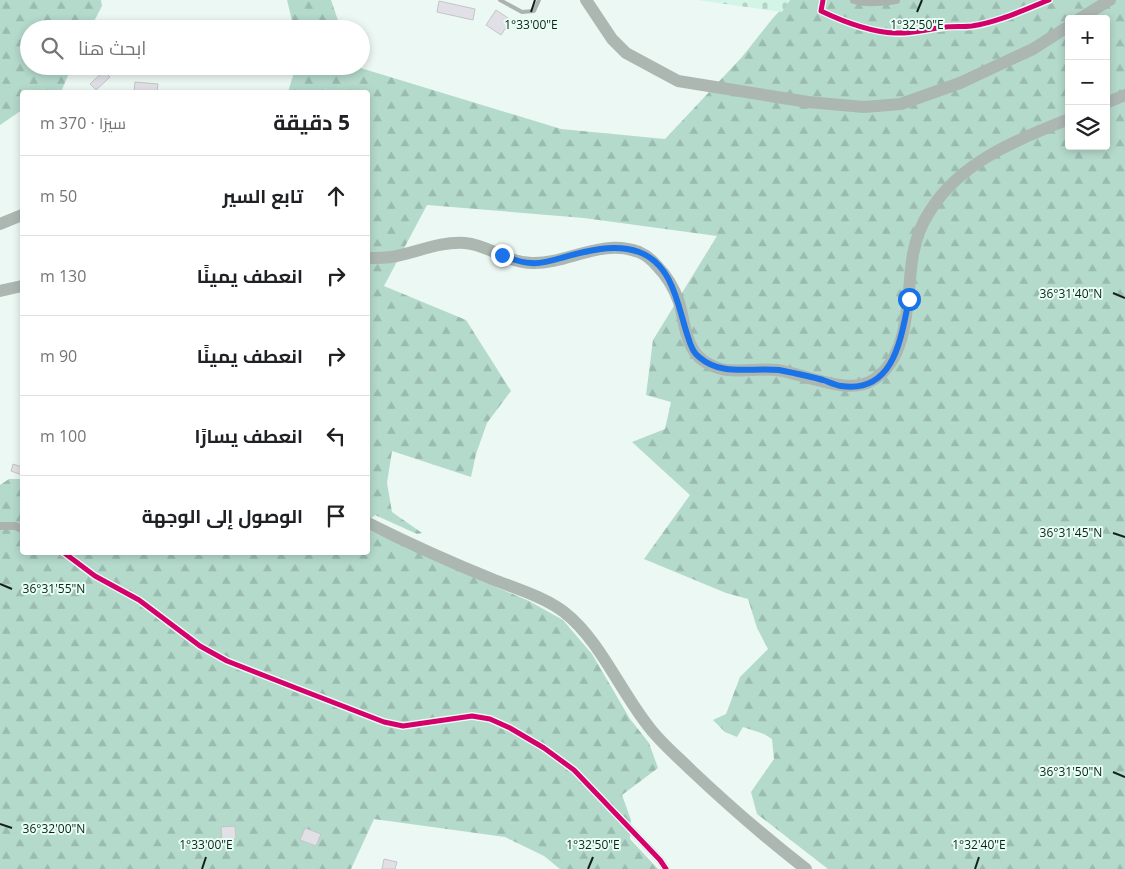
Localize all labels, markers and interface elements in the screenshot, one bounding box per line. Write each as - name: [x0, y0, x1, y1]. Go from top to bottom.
- map controls: [1065, 15, 1110, 150]
- button: +: [1065, 15, 1110, 60]
- text: 1°33'00"E: [504, 16, 558, 33]
- text: 1°32'50"E: [890, 16, 944, 33]
- search box: [20, 20, 370, 75]
- icon: search: [38, 34, 66, 62]
- text: ابحث هنا: [78, 35, 146, 61]
- button: −: [1065, 60, 1110, 105]
- button: layers: [1065, 105, 1110, 150]
- text: 5 دقيقة: [273, 108, 350, 136]
- text: سيرًا · 370 m: [40, 112, 126, 134]
- icon: ahead: [322, 182, 350, 210]
- text: تابع السير: [223, 183, 303, 209]
- text: 50 m: [40, 185, 77, 207]
- route end: [491, 244, 514, 267]
- icon: right: [322, 262, 350, 290]
- text: انعطف يمينًا: [197, 263, 303, 289]
- text: 130 m: [40, 265, 86, 287]
- text: 36°31'40"N: [1040, 285, 1102, 302]
- route start: [898, 288, 921, 311]
- icon: right: [322, 342, 350, 370]
- text: انعطف يمينًا: [197, 343, 303, 369]
- text: 90 m: [40, 345, 77, 367]
- icon: left: [322, 422, 350, 450]
- text: انعطف يسارًا: [194, 423, 303, 449]
- text: 100 m: [40, 425, 86, 447]
- icon: arrive: [322, 502, 350, 530]
- text: الوصول إلى الوجهة: [142, 503, 303, 529]
- text: 36°31'45"N: [1040, 524, 1102, 541]
- text: 36°31'55"N: [23, 580, 85, 597]
- text: 36°31'50"N: [1040, 763, 1102, 780]
- text: 36°32'00"N: [23, 820, 85, 837]
- text: 1°33'00"E: [179, 836, 233, 853]
- text: 1°32'50"E: [566, 836, 620, 853]
- text: 1°32'40"E: [952, 836, 1006, 853]

